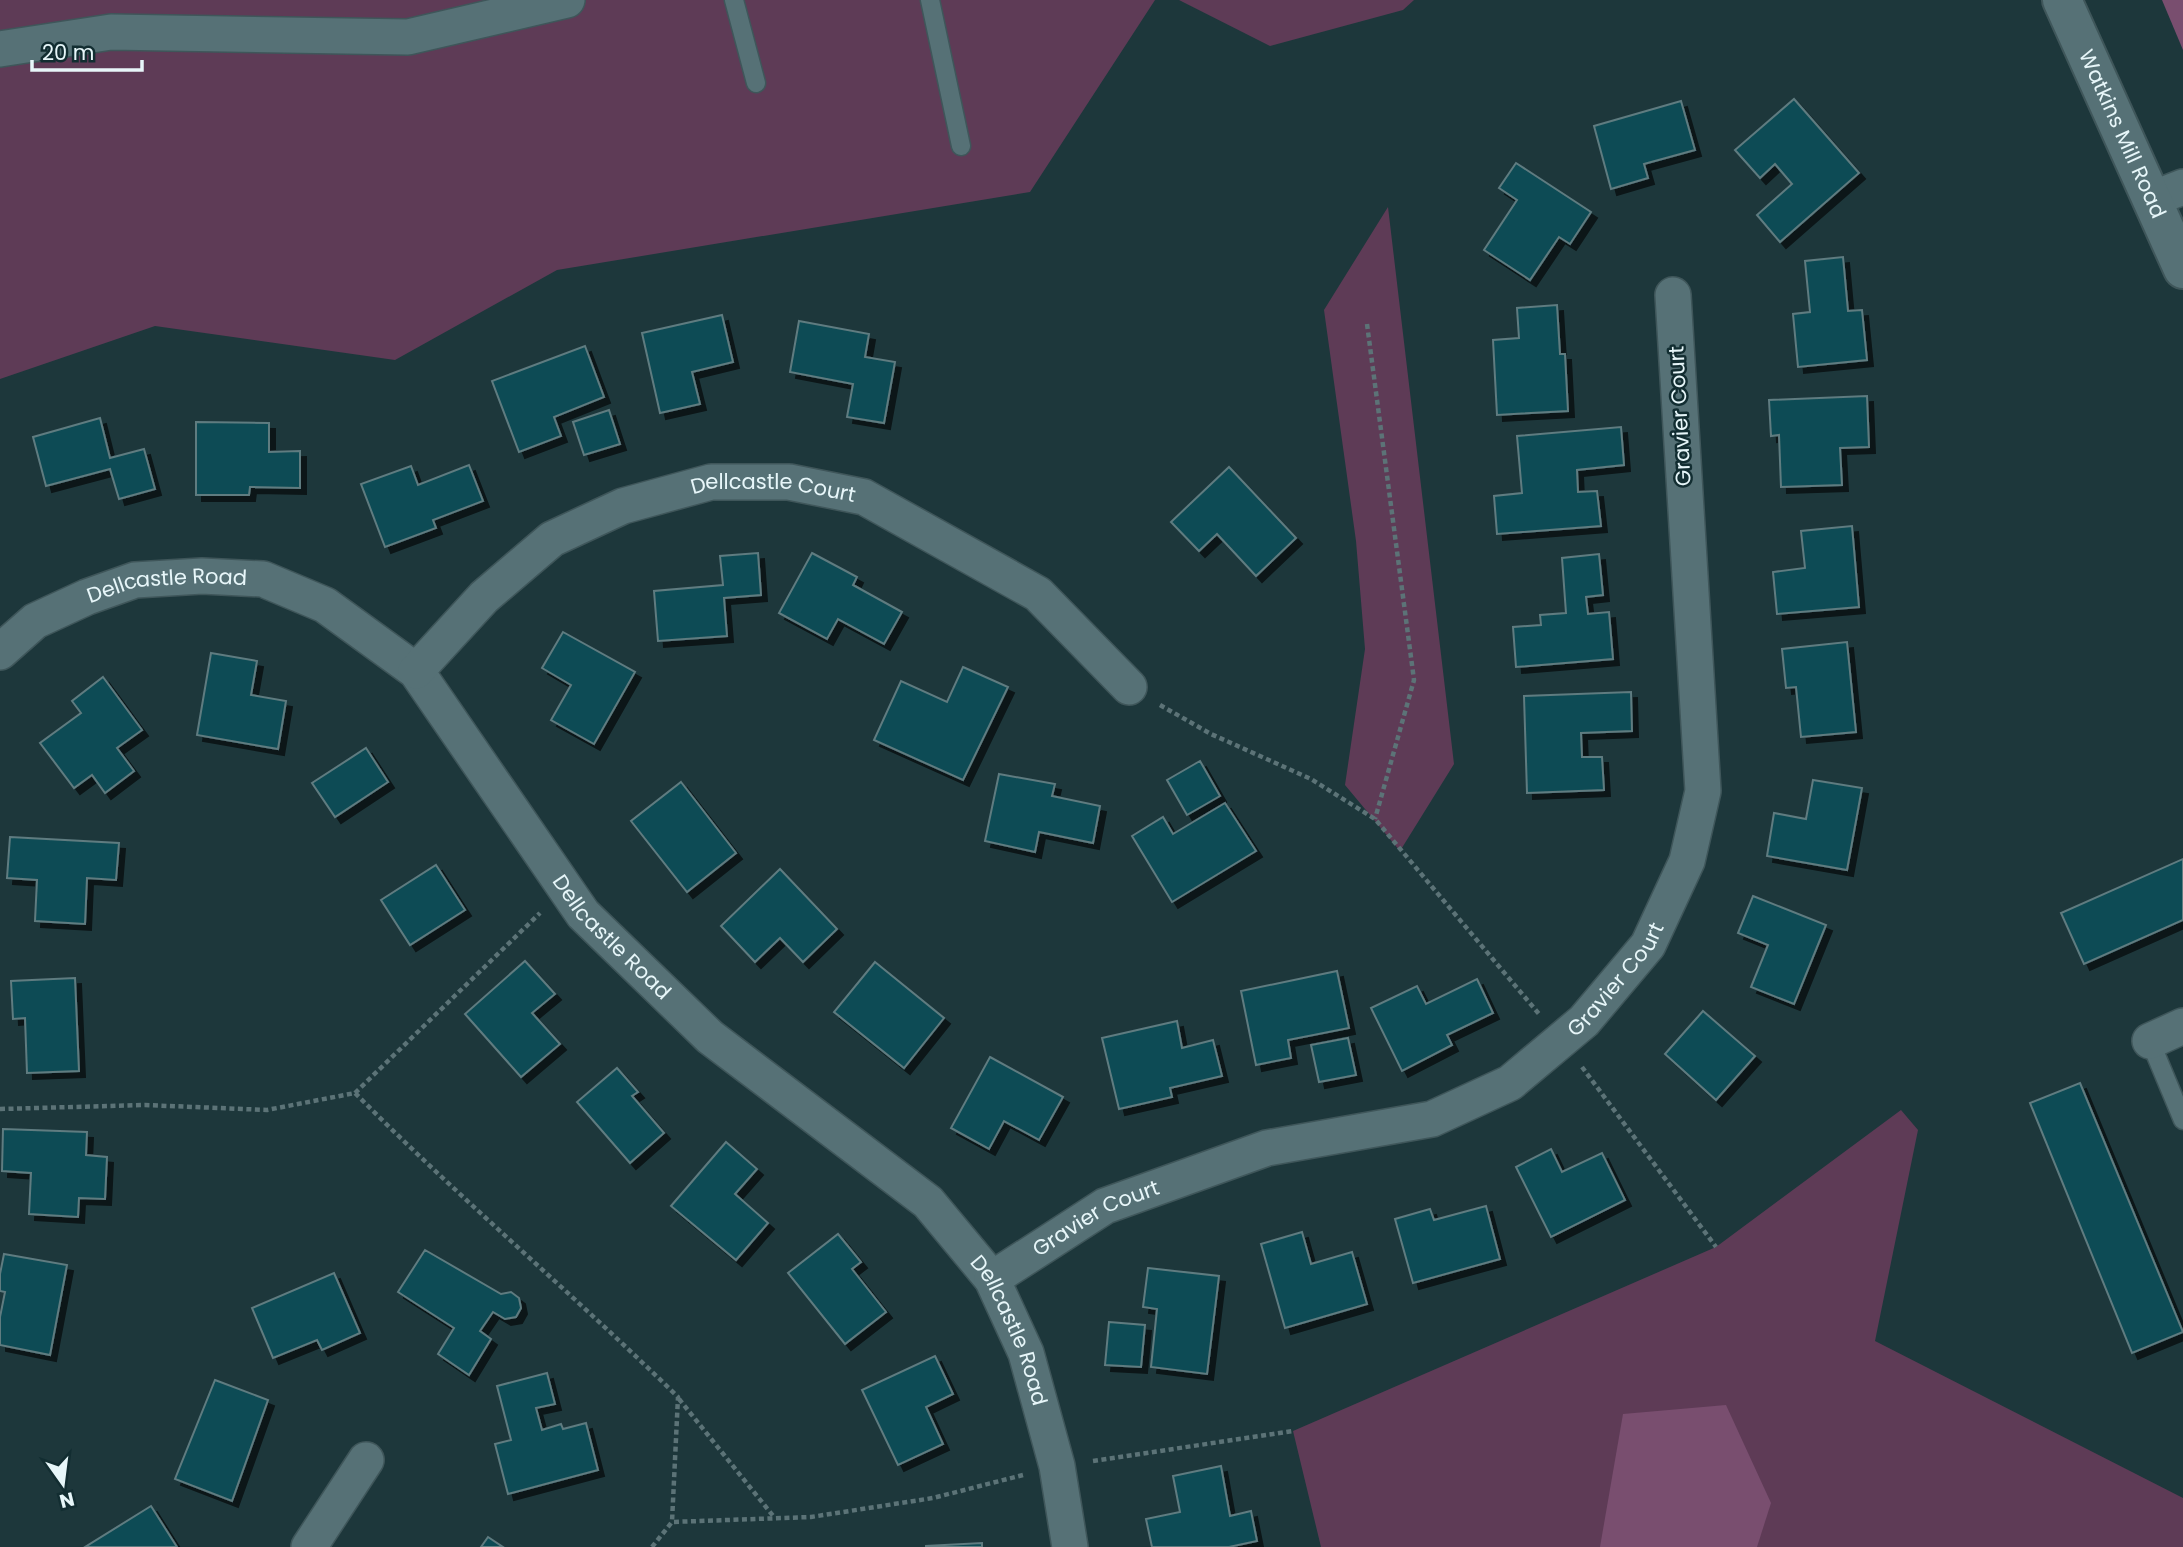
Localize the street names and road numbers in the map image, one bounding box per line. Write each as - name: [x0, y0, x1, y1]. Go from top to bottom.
- street label: Watkins Mill Road: [2072, 45, 2173, 223]
- street label: Gravier Court: [1661, 345, 1698, 487]
- street label: Dellcastle Court: [687, 467, 858, 509]
- street label: Dellcastle Road: [83, 561, 248, 610]
- street label: Dellcastle Road: [546, 869, 678, 1006]
- street label: Gravier Court: [1561, 918, 1671, 1043]
- street label: Gravier Court: [1027, 1173, 1163, 1263]
- street label: Dellcastle Road: [964, 1249, 1055, 1409]

